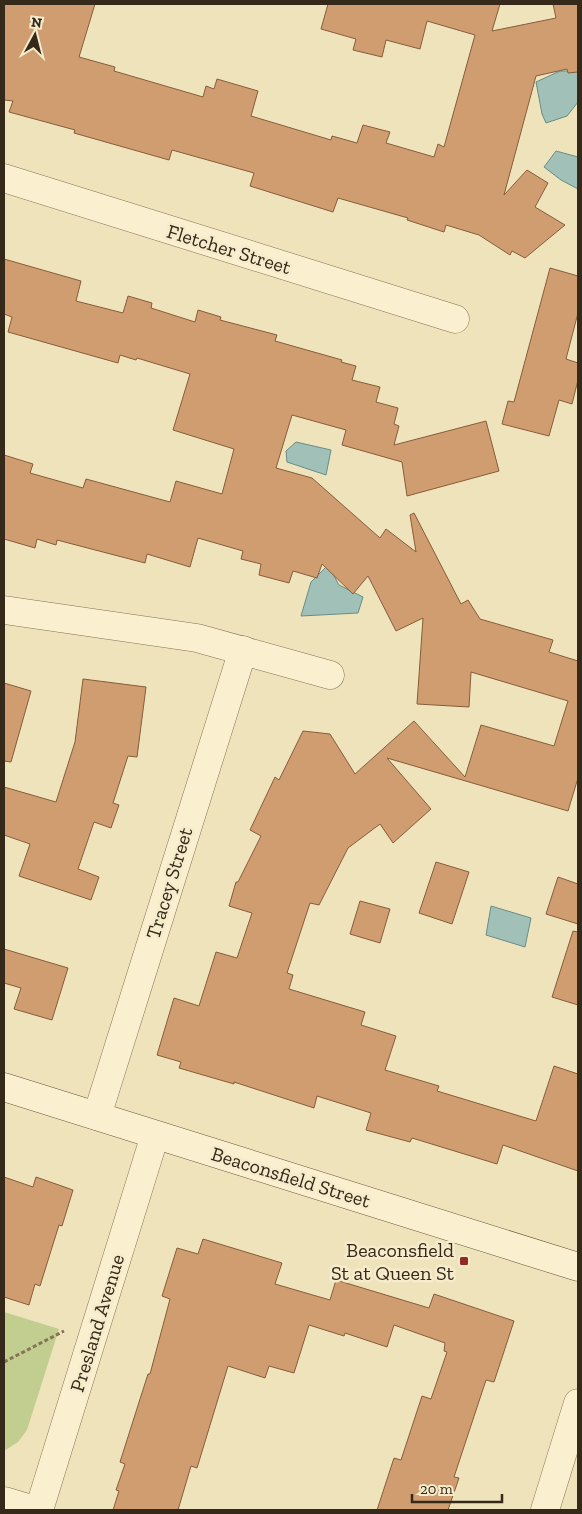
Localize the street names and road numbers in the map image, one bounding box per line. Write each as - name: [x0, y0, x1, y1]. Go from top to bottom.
- street label: Fletcher Street: [164, 219, 294, 279]
- street label: Tracey Street: [141, 824, 198, 942]
- street label: Beaconsfield Street: [209, 1141, 374, 1213]
- street label: Presland Avenue: [65, 1251, 129, 1395]

